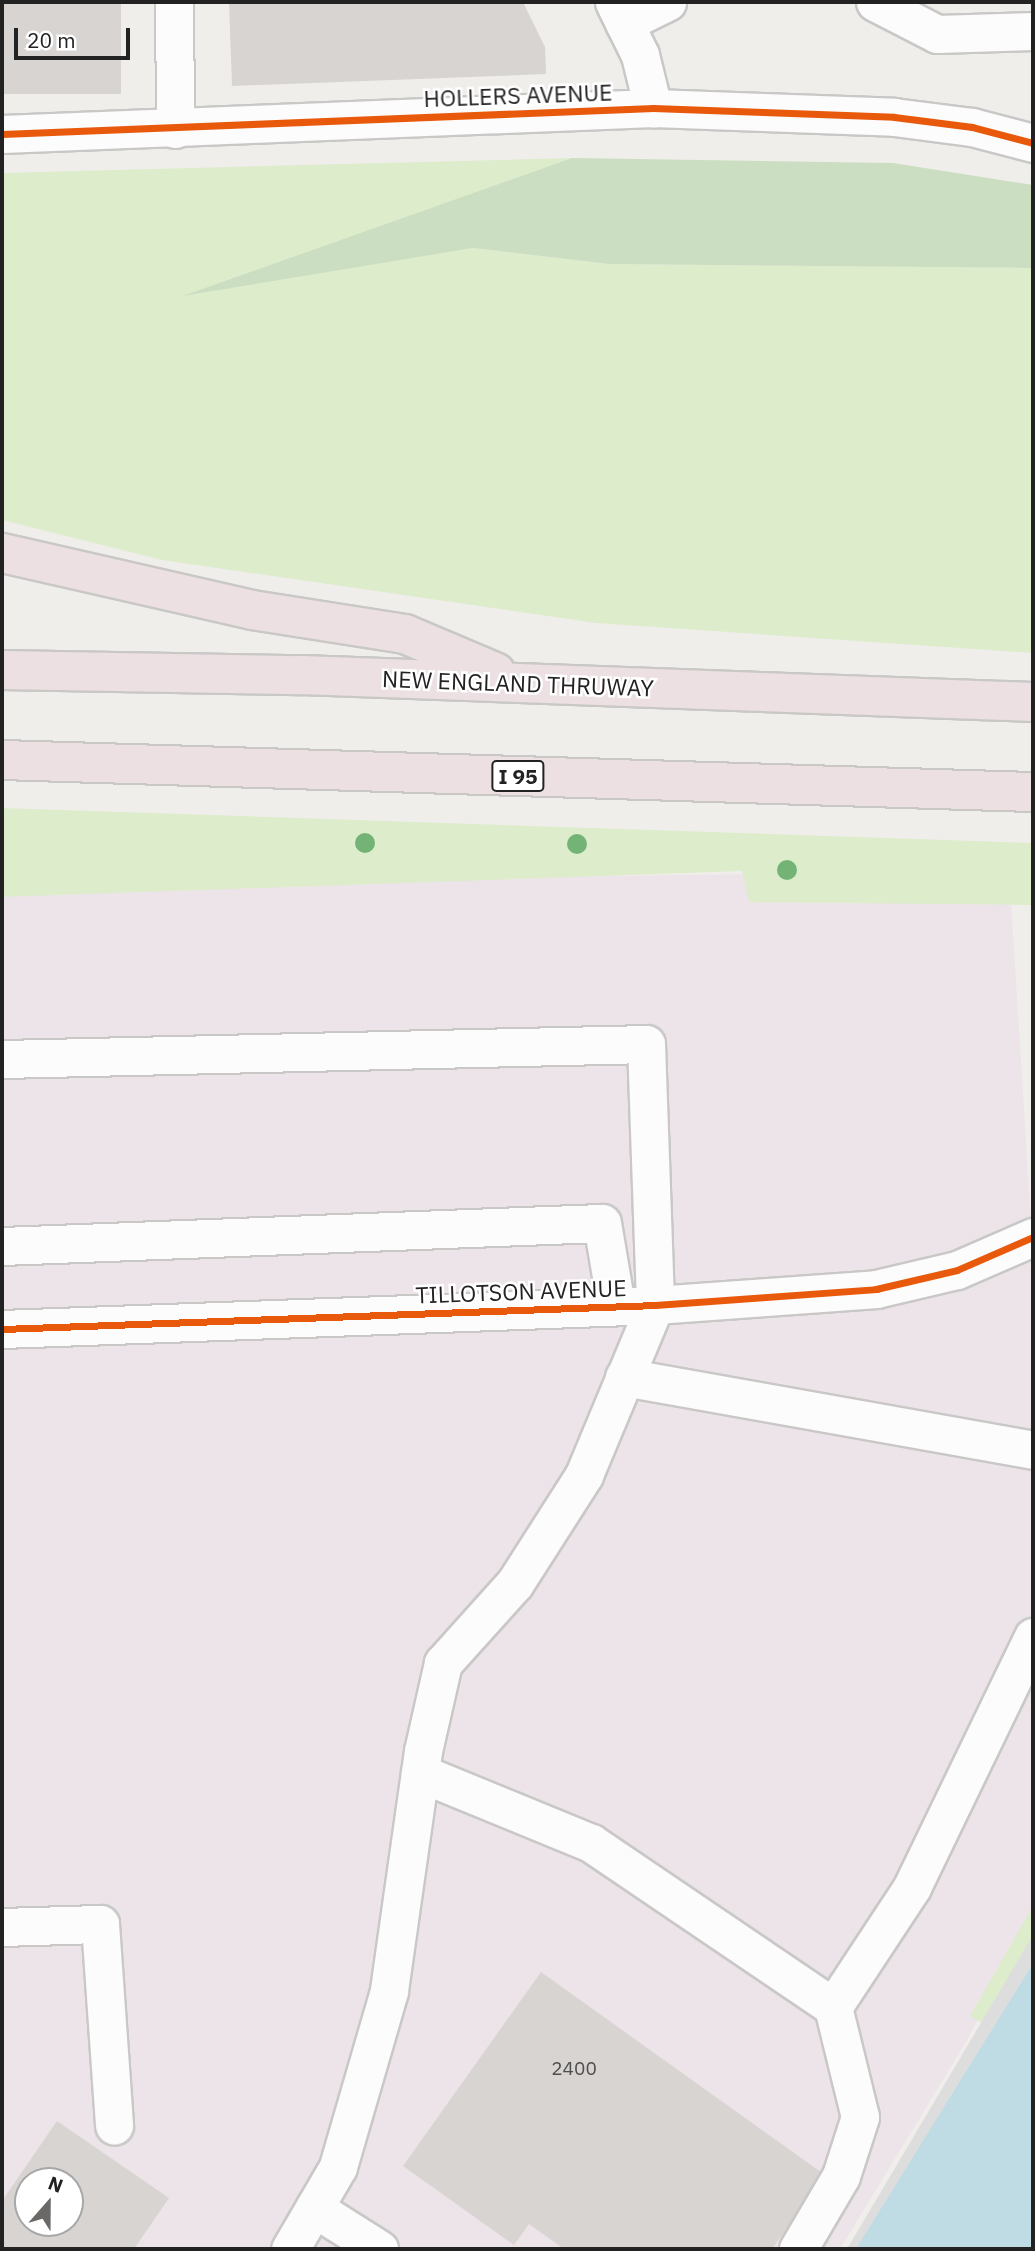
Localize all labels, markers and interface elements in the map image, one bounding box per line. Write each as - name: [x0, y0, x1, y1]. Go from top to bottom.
- scale bar: [18, 14, 133, 58]
- text: 20 m: [27, 26, 76, 54]
- street label: HOLLERS AVENUE: [423, 78, 613, 112]
- street label: NEW ENGLAND THRUWAY: [382, 664, 654, 702]
- road number: I 95: [490, 758, 546, 794]
- street label: TILLOTSON AVENUE: [415, 1274, 627, 1308]
- house number: 2400: [551, 2058, 597, 2080]
- north arrow: [14, 2167, 84, 2237]
- text: N: [45, 2171, 67, 2198]

